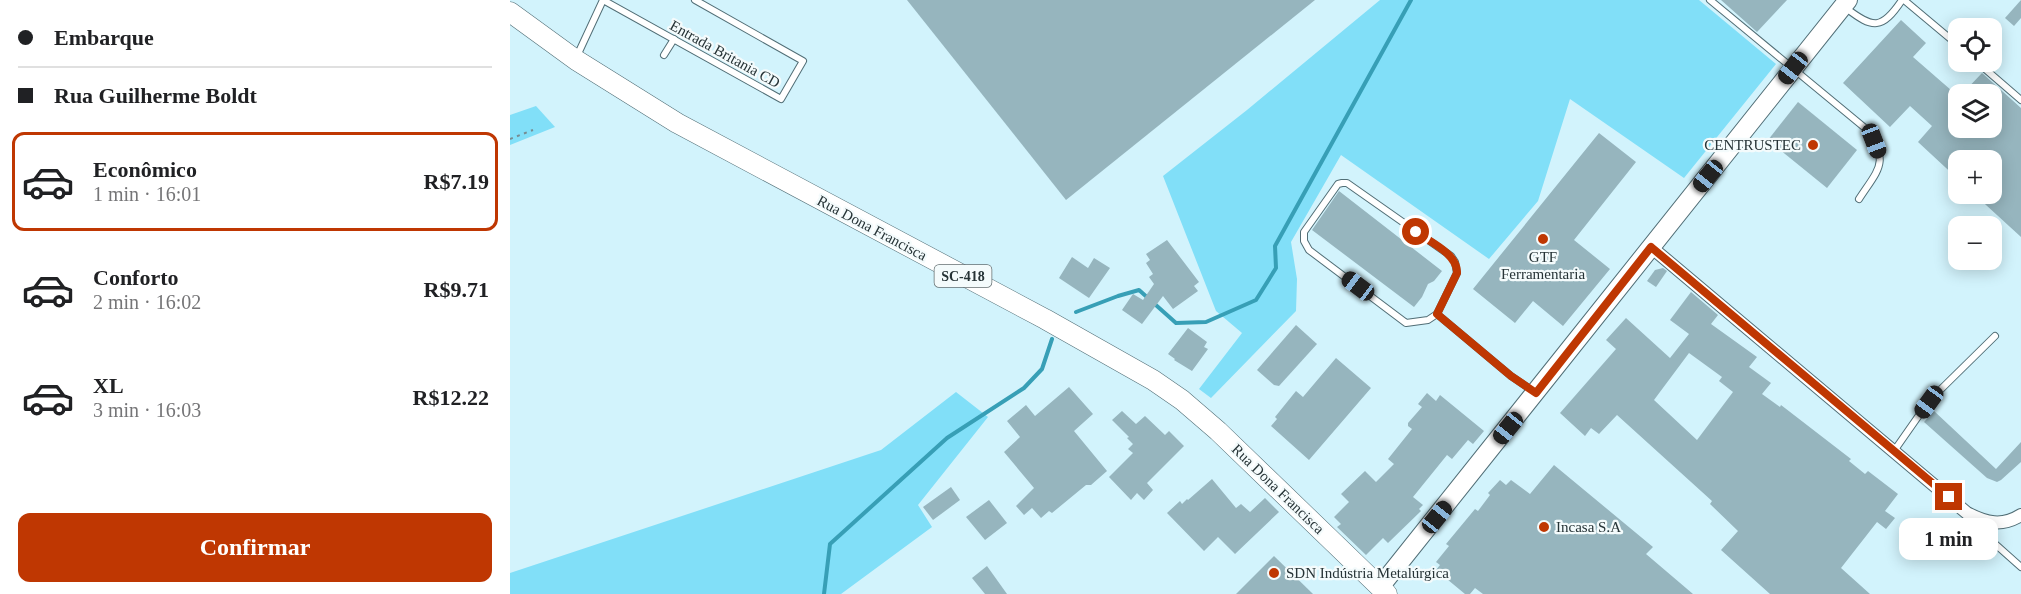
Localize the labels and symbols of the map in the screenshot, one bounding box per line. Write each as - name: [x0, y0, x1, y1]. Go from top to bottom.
- street label: Entrada Britania CD: [667, 17, 783, 91]
- car: [1775, 48, 1811, 88]
- car: [1859, 121, 1889, 161]
- place label: CENTRUSTEC: [1704, 137, 1801, 153]
- marker: CENTRUSTEC: [1806, 138, 1820, 152]
- car: [1690, 156, 1726, 196]
- street label: Rua Dona Francisca: [815, 192, 930, 264]
- route start: [1402, 218, 1429, 245]
- marker: GTF Ferramentaria: [1536, 232, 1550, 246]
- place label: GTF Ferramentaria: [1501, 249, 1585, 282]
- road number: SC-418: [934, 265, 992, 287]
- car: [1338, 268, 1378, 304]
- car: [1911, 382, 1947, 422]
- car: [1490, 408, 1526, 448]
- street label: Rua Dona Francisca: [1229, 441, 1328, 537]
- route end: [1935, 483, 1962, 510]
- car: [1419, 497, 1455, 537]
- callout: 1 min: [1900, 518, 1998, 560]
- place label: Incasa S.A: [1556, 519, 1621, 535]
- marker: Incasa S.A: [1537, 520, 1551, 534]
- place label: SDN Indústria Metalúrgica: [1286, 565, 1449, 581]
- marker: SDN Indústria Metalúrgica: [1267, 566, 1281, 580]

